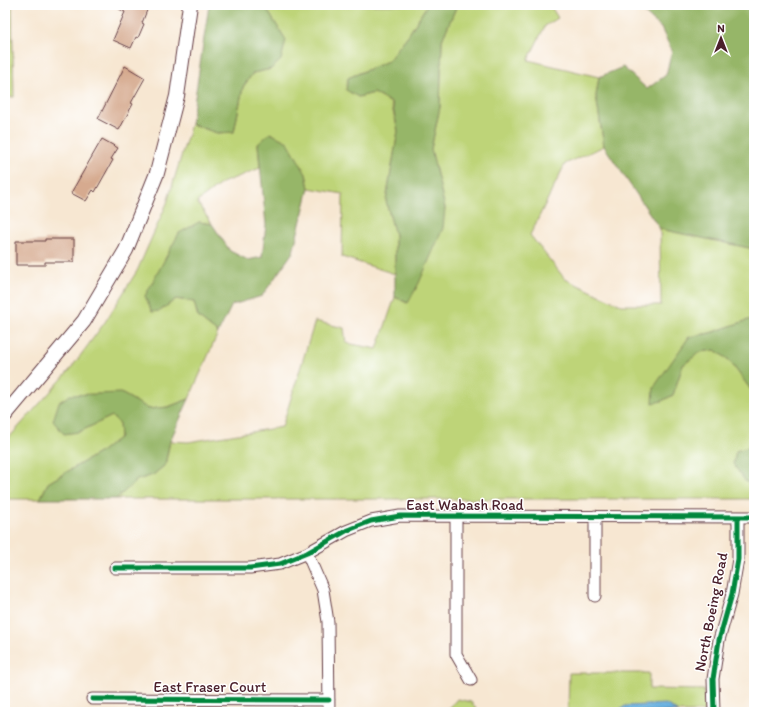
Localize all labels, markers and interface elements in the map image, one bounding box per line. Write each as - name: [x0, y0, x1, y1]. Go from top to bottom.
- north arrow: [701, 18, 741, 58]
- text: N: [717, 22, 725, 35]
- street label: East Wabash Road: [406, 496, 524, 514]
- street label: North Boeing Road: [691, 551, 731, 673]
- street label: East Fraser Court: [154, 678, 267, 696]

